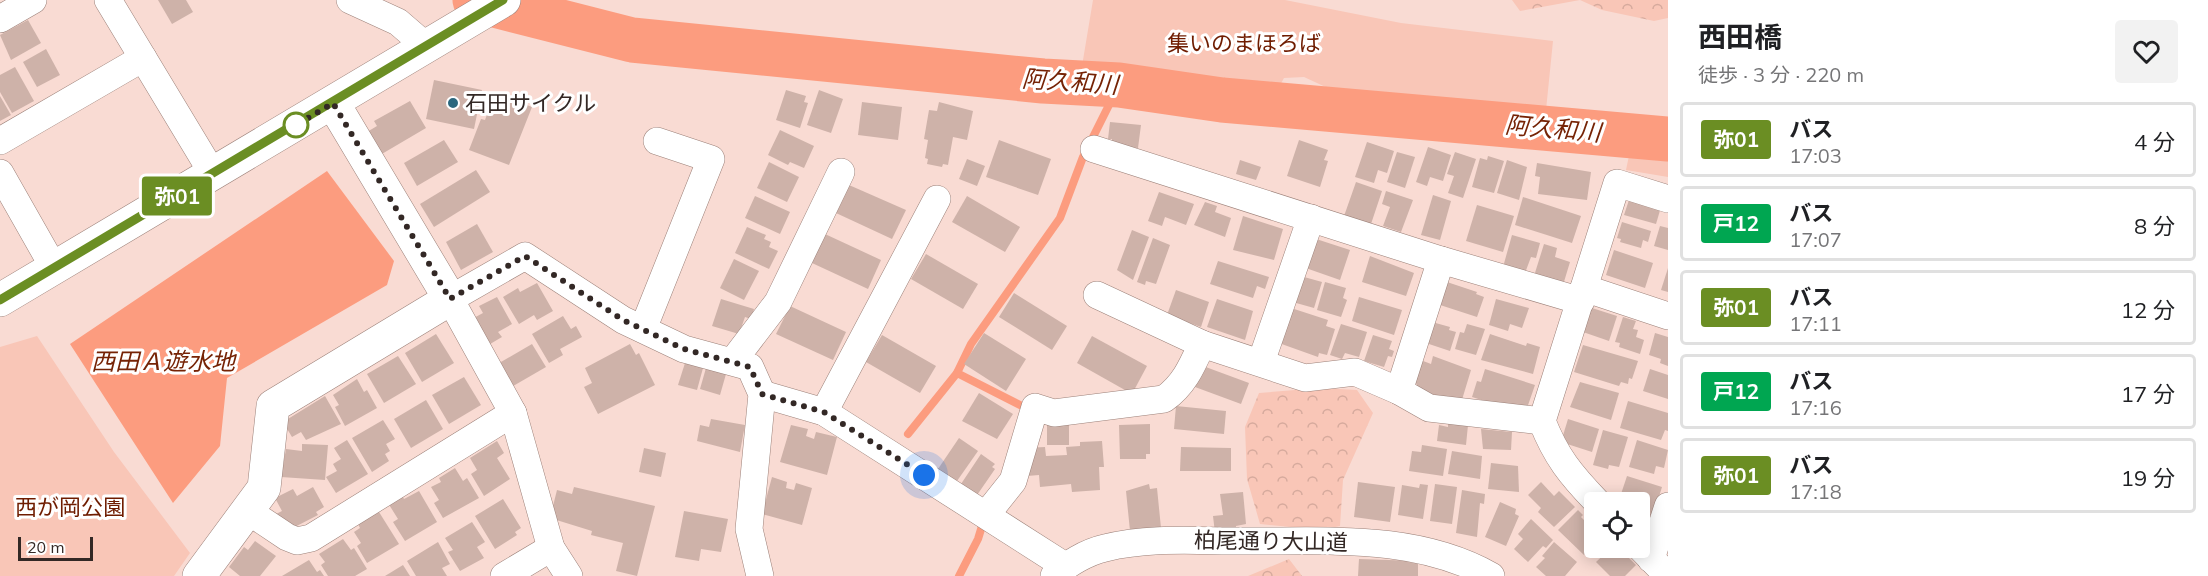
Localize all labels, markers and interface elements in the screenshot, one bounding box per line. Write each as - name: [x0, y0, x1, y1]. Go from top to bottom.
- text: 西田橋: [1698, 19, 1782, 54]
- button: heart: [2115, 20, 2178, 83]
- park label: 集いのまほろば: [1167, 29, 1321, 57]
- text: 徒歩 · 3 分 · 220 m: [1698, 62, 1864, 87]
- water label: 阿久和川: [1021, 63, 1122, 100]
- place label: 石田サイクル: [465, 89, 596, 117]
- marker: 石田サイクル: [446, 96, 460, 110]
- water label: 阿久和川: [1504, 109, 1605, 147]
- unlabelled marker: [283, 112, 309, 138]
- text: バス: [1789, 115, 1833, 143]
- text: 弥01: [1713, 126, 1759, 152]
- text: 4 分: [2134, 128, 2175, 156]
- text: 17:03: [1789, 143, 1842, 168]
- line badge: 弥01: [142, 176, 212, 216]
- text: 弥01: [154, 183, 200, 209]
- text: バス: [1789, 199, 1833, 227]
- text: 戸12: [1713, 210, 1759, 236]
- text: 8 分: [2134, 212, 2175, 240]
- text: 17:07: [1789, 227, 1842, 252]
- text: バス: [1789, 283, 1833, 311]
- text: 弥01: [1713, 294, 1759, 320]
- text: 12 分: [2121, 296, 2175, 324]
- text: 17:11: [1789, 311, 1842, 336]
- water label: 西田Ａ遊水地: [91, 346, 238, 376]
- text: バス: [1789, 367, 1833, 395]
- text: 戸12: [1713, 378, 1759, 404]
- text: 17 分: [2121, 380, 2175, 408]
- text: 17:16: [1789, 395, 1842, 420]
- text: バス: [1789, 451, 1833, 479]
- your location: [909, 460, 939, 490]
- text: 弥01: [1713, 462, 1759, 488]
- text: 19 分: [2121, 464, 2175, 492]
- text: 17:18: [1789, 479, 1842, 504]
- map controls: [1584, 492, 1650, 558]
- button: locate: [1584, 492, 1650, 558]
- park label: 西が岡公園: [15, 493, 125, 521]
- street label: 柏尾通り大山道: [1194, 526, 1348, 556]
- scale bar: [18, 534, 93, 562]
- text: 20 m: [27, 537, 64, 557]

